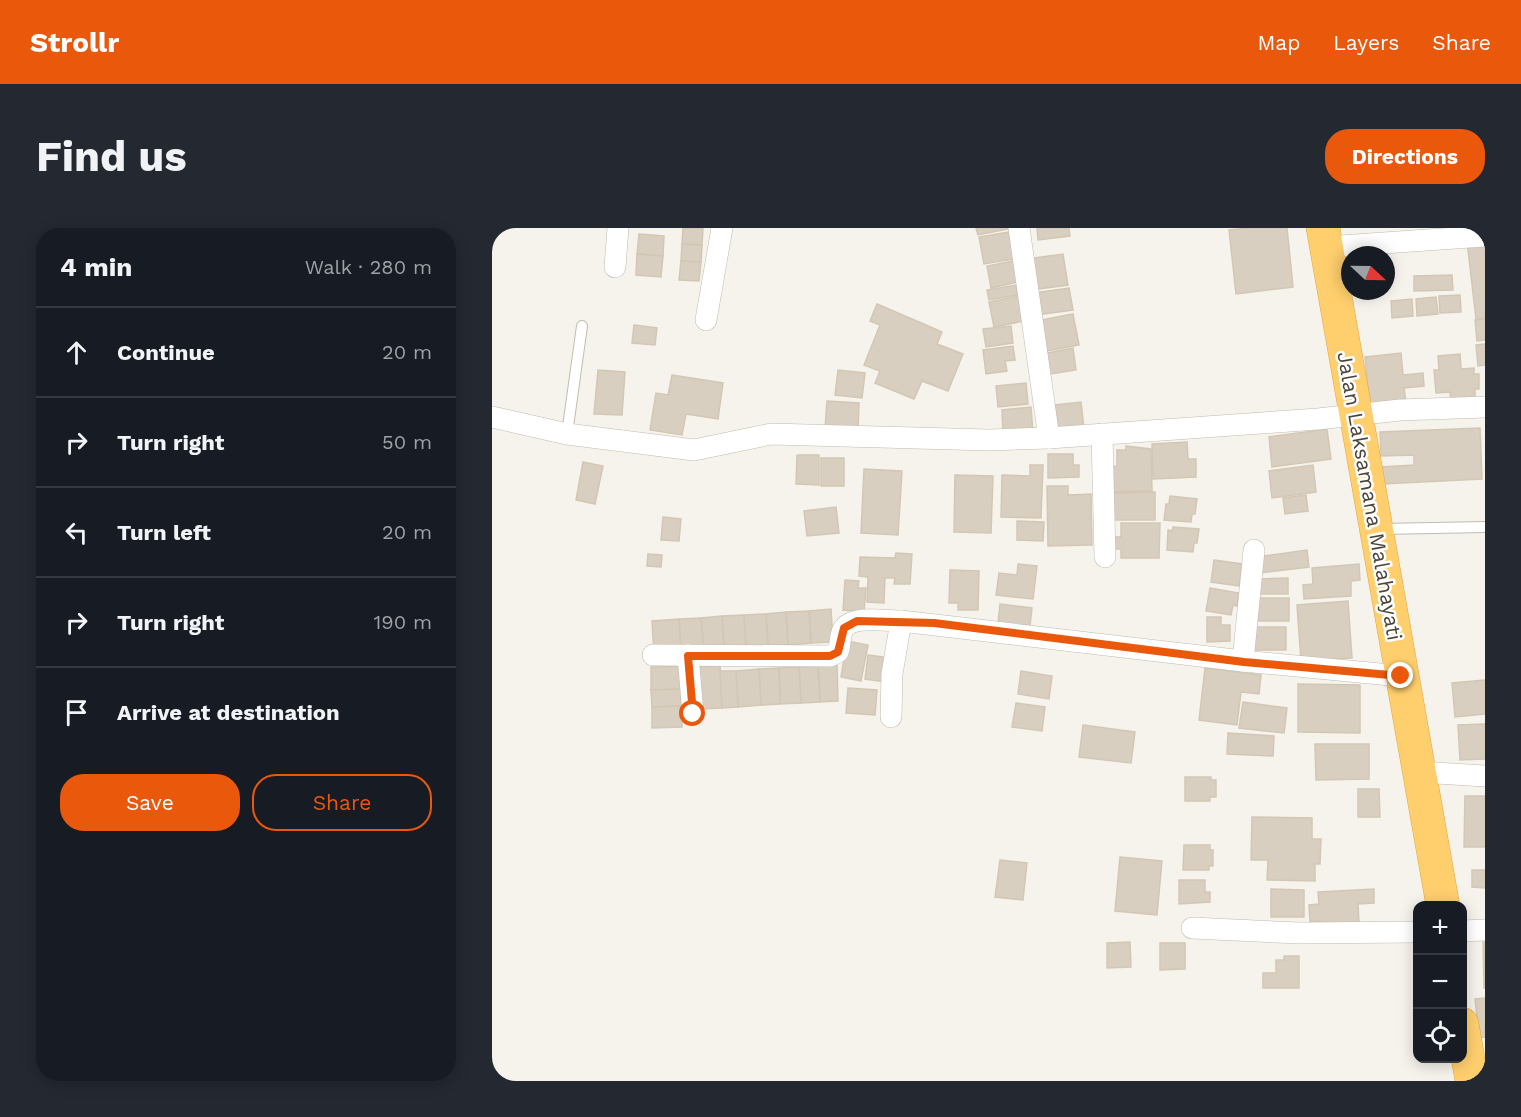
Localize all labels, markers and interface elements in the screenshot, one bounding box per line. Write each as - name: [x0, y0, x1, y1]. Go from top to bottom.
- text: Strollr: [30, 26, 119, 59]
- text: Map: [1257, 30, 1300, 55]
- text: Layers: [1333, 30, 1399, 55]
- text: Share: [1432, 30, 1491, 55]
- button: Directions: [1325, 129, 1485, 184]
- text: Find us: [36, 132, 187, 181]
- north arrow: [1341, 246, 1395, 300]
- text: 4 min: [60, 252, 132, 282]
- text: Walk · 280 m: [305, 255, 432, 279]
- icon: ahead: [60, 336, 93, 369]
- text: Continue: [117, 340, 215, 365]
- text: 20 m: [382, 340, 432, 364]
- street label: Jalan Laksamana Malahayati: [1332, 350, 1408, 642]
- icon: right: [60, 426, 93, 459]
- text: Turn right: [117, 430, 224, 455]
- text: 50 m: [382, 430, 432, 454]
- icon: left: [60, 516, 93, 549]
- text: Turn left: [117, 520, 211, 545]
- text: 20 m: [382, 520, 432, 544]
- icon: right: [60, 606, 93, 639]
- text: Turn right: [117, 610, 224, 635]
- text: 190 m: [374, 610, 432, 634]
- route end: [1387, 662, 1413, 688]
- icon: arrive: [60, 696, 93, 729]
- text: Arrive at destination: [117, 700, 340, 725]
- route start: [679, 700, 705, 726]
- button: Save: [60, 774, 240, 831]
- button: Share: [252, 774, 432, 831]
- map controls: [1413, 901, 1467, 1063]
- button: +: [1413, 901, 1467, 955]
- button: −: [1413, 955, 1467, 1009]
- button: locate: [1413, 1009, 1467, 1063]

